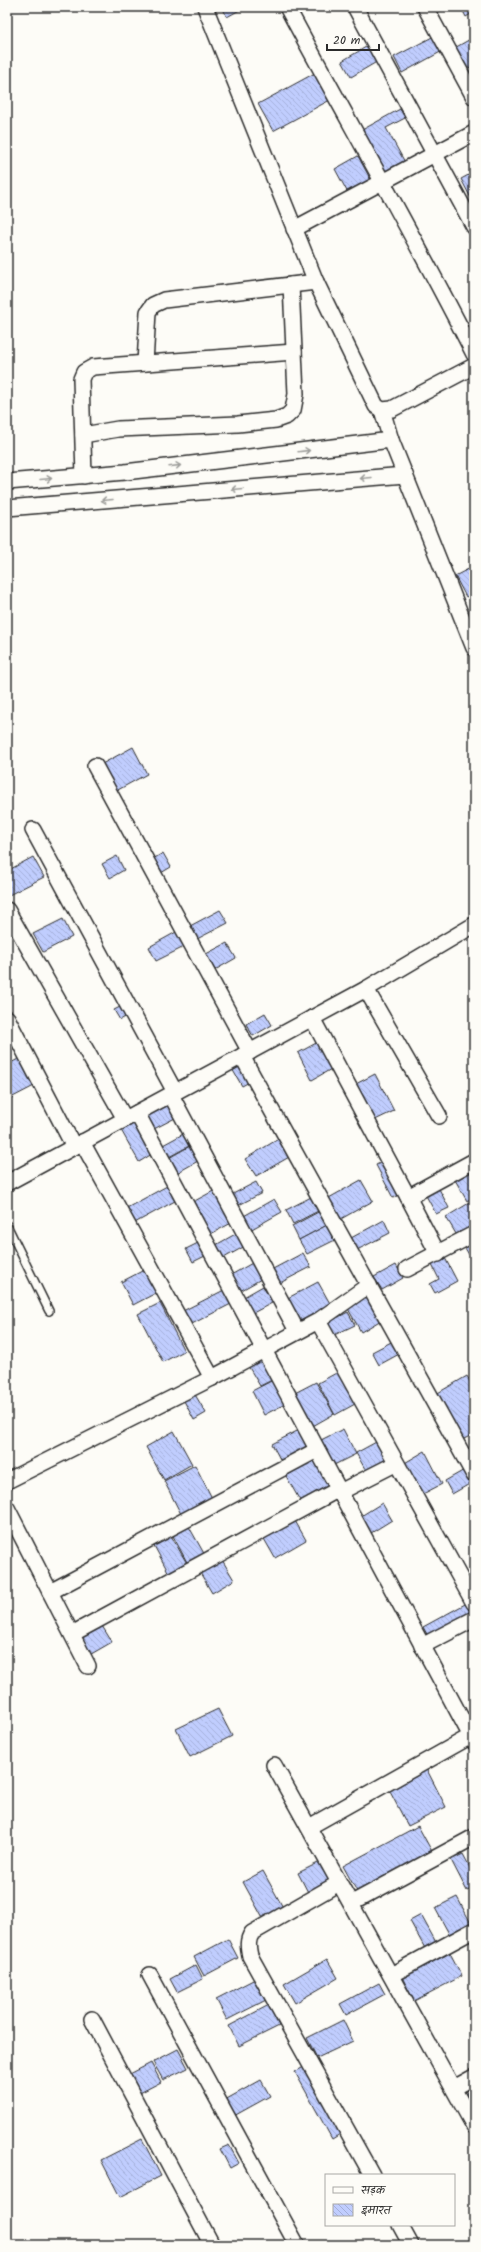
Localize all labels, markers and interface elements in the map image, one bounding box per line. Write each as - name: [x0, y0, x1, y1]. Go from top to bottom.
- scale bar: [327, 26, 379, 52]
- text: 20 m: [333, 31, 361, 50]
- one-way arrow: [297, 447, 310, 454]
- one-way arrow: [168, 462, 181, 470]
- one-way arrow: [39, 475, 52, 482]
- one-way arrow: [360, 475, 373, 482]
- one-way arrow: [231, 485, 244, 493]
- one-way arrow: [101, 496, 114, 503]
- legend: [325, 2174, 455, 2226]
- text: सड़क: [361, 2181, 387, 2200]
- text: इमारत: [361, 2201, 393, 2220]

